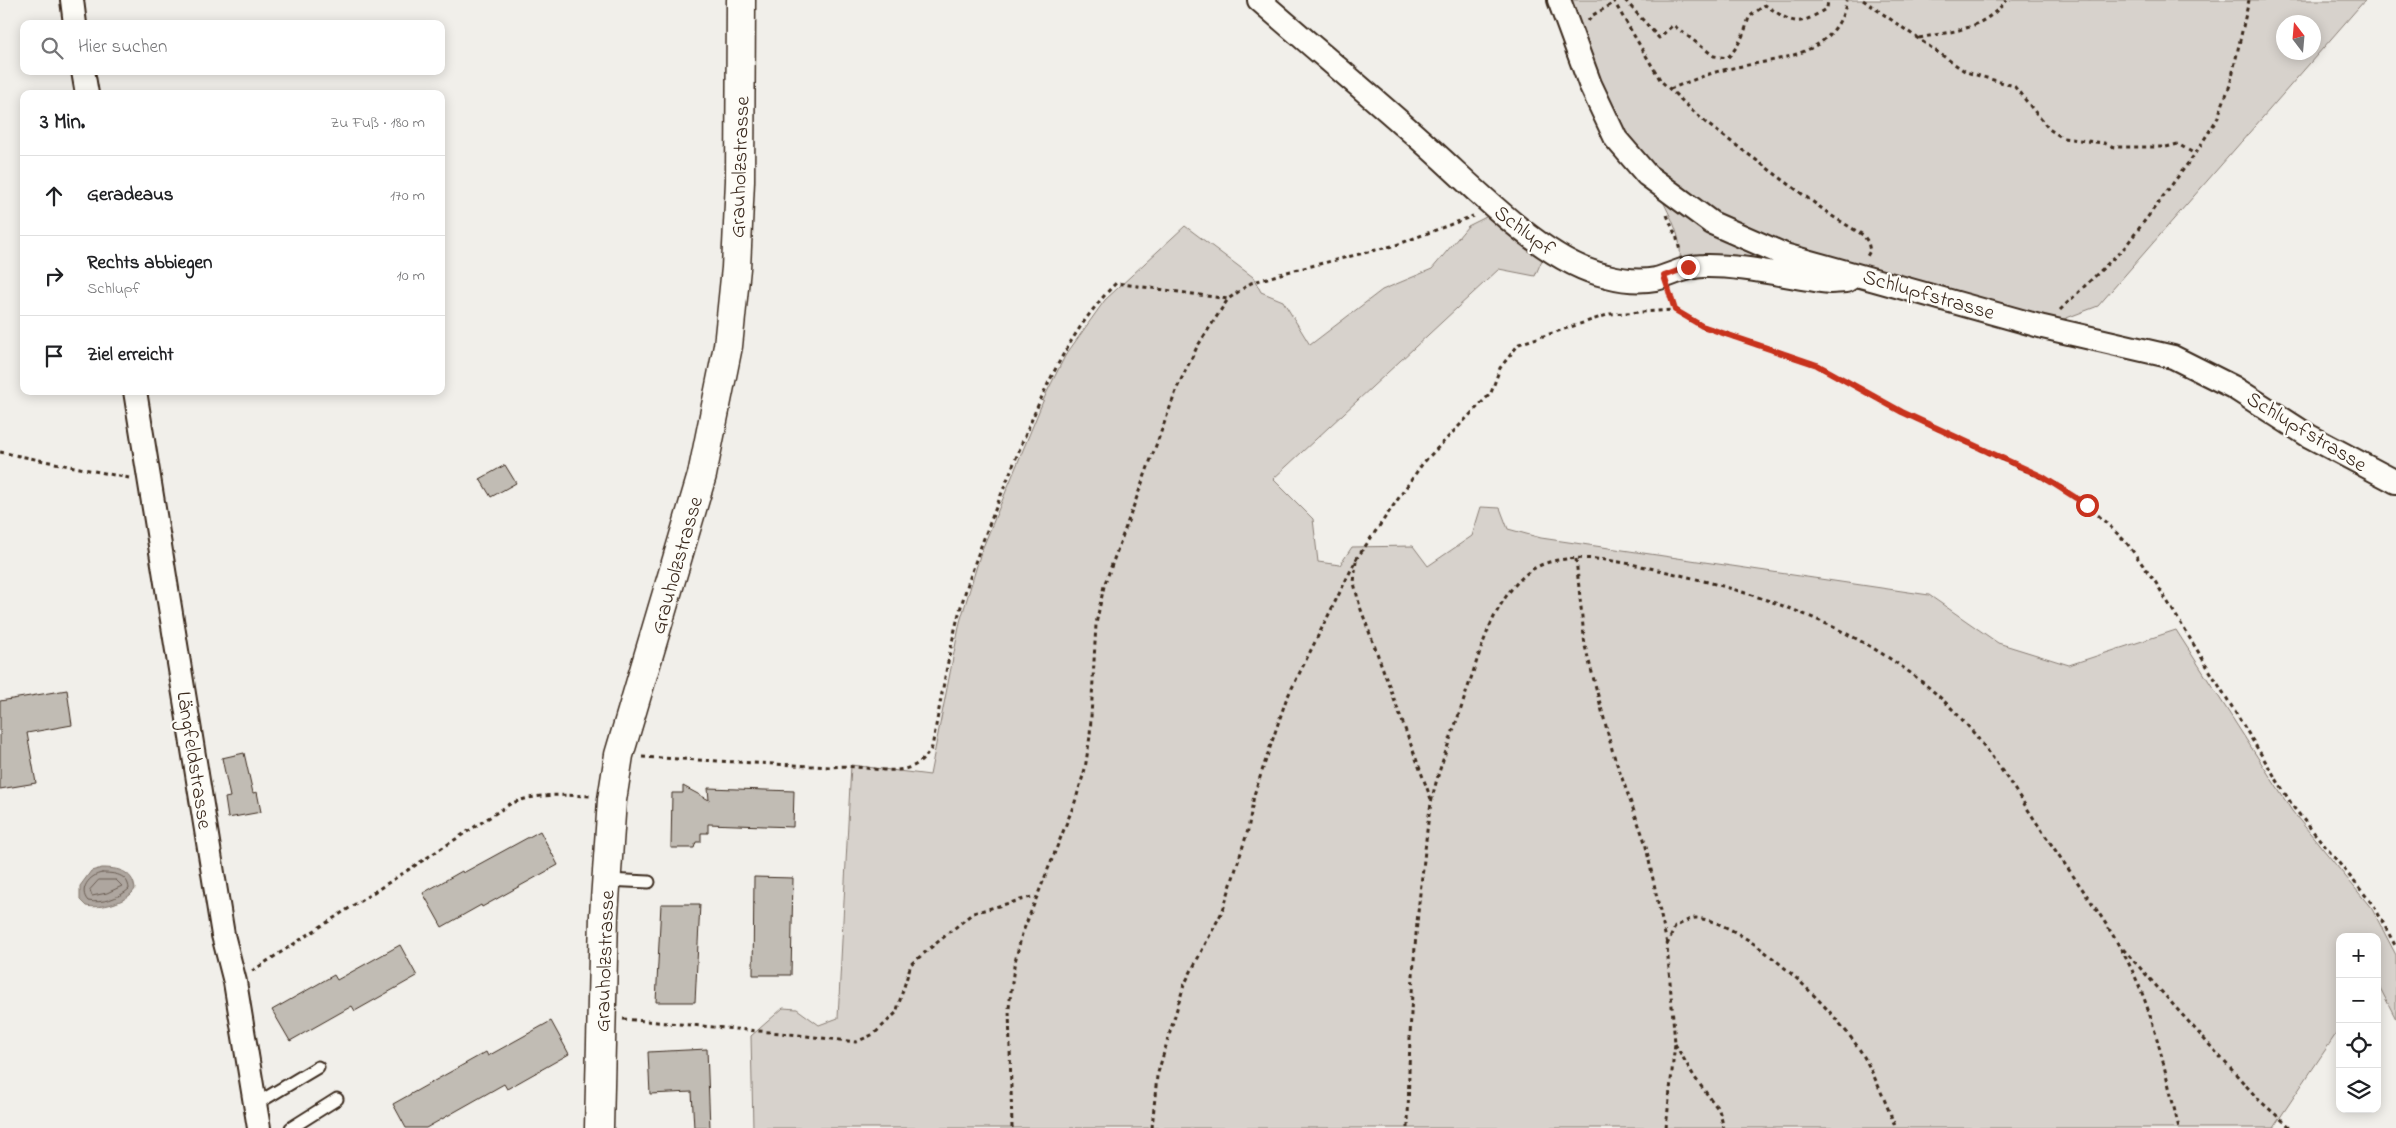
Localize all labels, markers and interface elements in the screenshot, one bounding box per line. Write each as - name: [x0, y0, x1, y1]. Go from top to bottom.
- north arrow: [2276, 15, 2321, 60]
- search box: [20, 20, 445, 75]
- icon: search: [38, 34, 66, 62]
- text: Hier suchen: [78, 34, 167, 61]
- street label: Grauholzstrasse: [724, 95, 758, 239]
- text: 3 Min.: [40, 108, 85, 138]
- text: Zu Fuß · 180 m: [330, 111, 425, 135]
- icon: ahead: [40, 182, 68, 210]
- text: Geradeaus: [87, 182, 174, 209]
- text: 170 m: [390, 184, 425, 208]
- street label: Schlupf: [1487, 199, 1561, 265]
- text: Rechts abbiegen: [87, 250, 212, 277]
- route end: [1677, 256, 1700, 279]
- icon: right: [40, 262, 68, 290]
- street label: Schlupfstrasse: [1859, 263, 1998, 329]
- text: 10 m: [397, 264, 425, 288]
- text: Schlupf: [87, 277, 140, 301]
- icon: arrive: [40, 342, 68, 370]
- text: Ziel erreicht: [87, 342, 174, 369]
- street label: Schlupfstrasse: [2240, 385, 2372, 481]
- street label: Grauholzstrasse: [644, 493, 712, 638]
- route start: [2076, 494, 2099, 517]
- street label: Längfeldstrasse: [165, 689, 219, 832]
- street label: Grauholzstrasse: [589, 889, 623, 1033]
- map controls: [2336, 933, 2381, 1113]
- button: +: [2336, 933, 2381, 978]
- button: −: [2336, 978, 2381, 1023]
- button: locate: [2336, 1023, 2381, 1068]
- button: layers: [2336, 1068, 2381, 1113]

